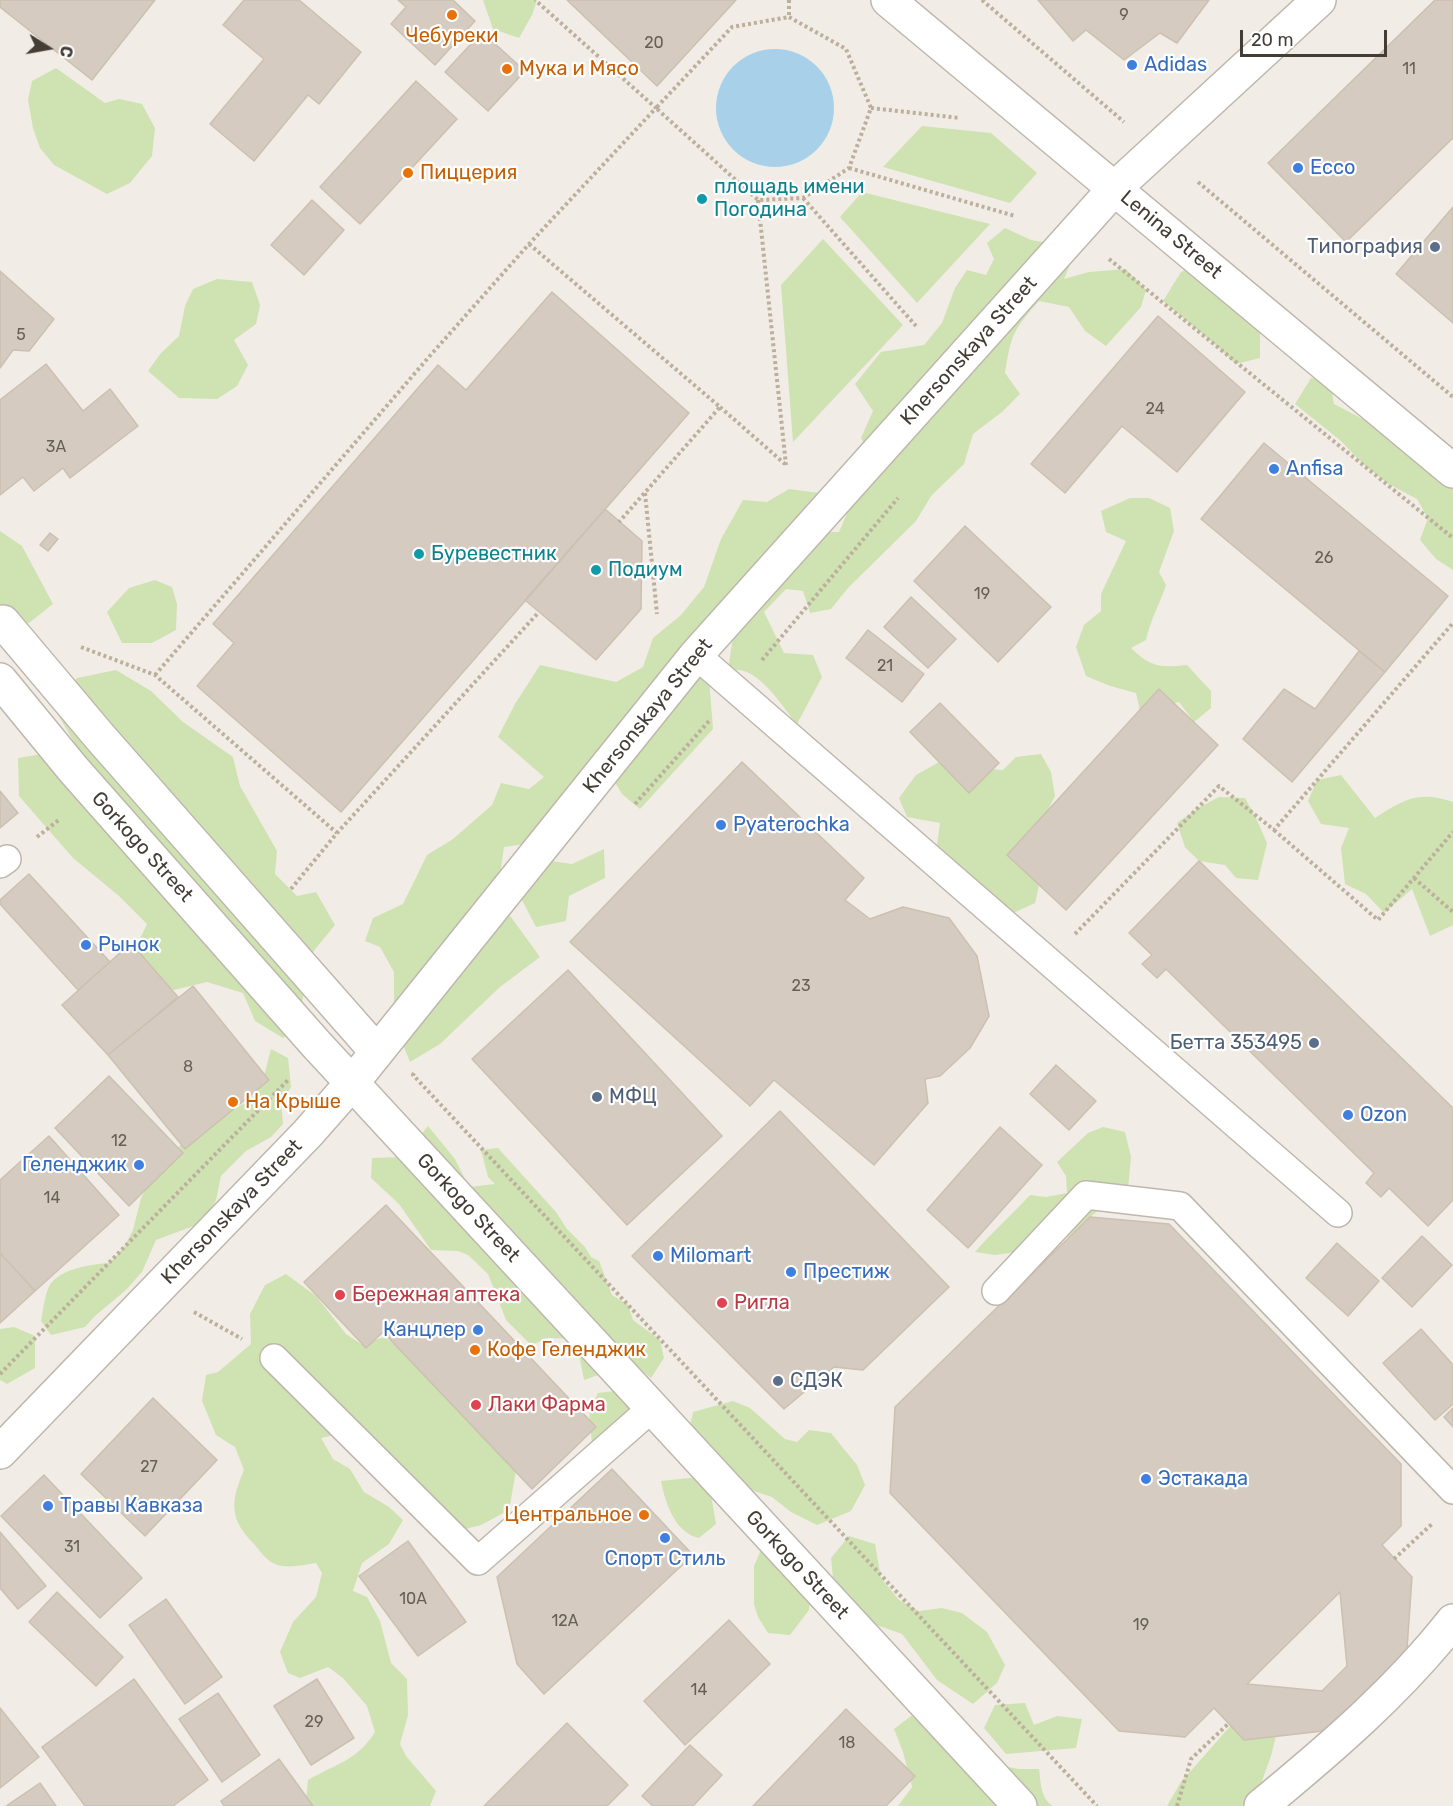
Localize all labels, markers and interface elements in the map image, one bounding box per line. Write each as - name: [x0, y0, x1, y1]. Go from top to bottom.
- house number: 9: [1119, 5, 1129, 25]
- marker: Чебуреки: [445, 8, 459, 22]
- north arrow: [18, 18, 78, 78]
- scale bar: [1243, 18, 1390, 56]
- place label: Чебуреки: [406, 24, 498, 48]
- text: 20 m: [1251, 29, 1293, 51]
- house number: 20: [644, 33, 664, 53]
- text: С: [56, 44, 77, 59]
- place label: Adidas: [1144, 53, 1207, 77]
- place label: Мука и Мясо: [519, 57, 639, 81]
- marker: Adidas: [1125, 58, 1139, 72]
- house number: 11: [1402, 59, 1416, 79]
- marker: Мука и Мясо: [500, 62, 514, 76]
- place label: Ecco: [1310, 156, 1356, 180]
- place label: Пиццерия: [420, 161, 517, 185]
- marker: Ecco: [1291, 161, 1305, 175]
- marker: Пиццерия: [401, 166, 415, 180]
- place label: площадь имени Погодина: [714, 175, 865, 222]
- street label: Lenina Street: [1115, 186, 1227, 284]
- marker: площадь имени Погодина: [695, 192, 709, 206]
- place label: Типография: [1307, 235, 1423, 259]
- marker: Типография: [1428, 240, 1442, 254]
- street label: Khersonskaya Street: [896, 272, 1042, 430]
- house number: 5: [16, 325, 26, 345]
- house number: 24: [1145, 399, 1165, 419]
- house number: 3А: [46, 437, 66, 457]
- place label: Anfisa: [1286, 457, 1344, 481]
- marker: Anfisa: [1267, 462, 1281, 476]
- place label: Буревестник: [431, 542, 557, 566]
- marker: Буревестник: [412, 547, 426, 561]
- house number: 26: [1314, 548, 1334, 568]
- place label: Подиум: [608, 558, 683, 582]
- marker: Подиум: [589, 563, 603, 577]
- house number: 19: [974, 584, 990, 604]
- street label: Khersonskaya Street: [578, 634, 718, 798]
- house number: 21: [877, 656, 893, 676]
- street label: Gorkogo Street: [86, 787, 198, 907]
- place label: Pyaterochka: [733, 813, 850, 837]
- marker: Pyaterochka: [714, 818, 728, 832]
- place label: Рынок: [98, 933, 159, 957]
- marker: Рынок: [79, 938, 93, 952]
- house number: 23: [791, 976, 811, 996]
- place label: Бетта 353495: [1170, 1031, 1302, 1055]
- marker: Бетта 353495: [1307, 1036, 1321, 1050]
- house number: 8: [183, 1057, 193, 1077]
- place label: МФЦ: [609, 1085, 657, 1109]
- place label: На Крыше: [245, 1090, 341, 1114]
- marker: МФЦ: [590, 1090, 604, 1104]
- marker: На Крыше: [226, 1095, 240, 1109]
- place label: Ozon: [1360, 1103, 1407, 1127]
- marker: Ozon: [1341, 1108, 1355, 1122]
- house number: 12: [111, 1131, 127, 1151]
- street label: Khersonskaya Street: [157, 1134, 307, 1290]
- street label: Gorkogo Street: [411, 1149, 525, 1267]
- place label: Геленджик: [22, 1153, 127, 1177]
- marker: Геленджик: [132, 1158, 146, 1172]
- house number: 14: [44, 1188, 60, 1208]
- place label: Milomart: [670, 1244, 751, 1268]
- marker: Milomart: [651, 1249, 665, 1263]
- place label: Престиж: [803, 1260, 890, 1284]
- marker: Престиж: [784, 1265, 798, 1279]
- place label: Бережная аптека: [352, 1283, 520, 1307]
- marker: Бережная аптека: [333, 1288, 347, 1302]
- place label: Ригла: [734, 1291, 790, 1315]
- marker: Ригла: [715, 1296, 729, 1310]
- place label: Канцлер: [383, 1318, 466, 1342]
- marker: Канцлер: [471, 1323, 485, 1337]
- place label: Кофе Геленджик: [487, 1338, 646, 1362]
- marker: Кофе Геленджик: [468, 1343, 482, 1357]
- place label: СДЭК: [790, 1369, 843, 1393]
- marker: СДЭК: [771, 1374, 785, 1388]
- place label: Лаки Фарма: [488, 1393, 606, 1417]
- marker: Лаки Фарма: [469, 1398, 483, 1412]
- house number: 27: [140, 1457, 158, 1477]
- place label: Эстакада: [1158, 1467, 1248, 1491]
- marker: Эстакада: [1139, 1472, 1153, 1486]
- place label: Травы Кавказа: [60, 1494, 203, 1518]
- marker: Травы Кавказа: [41, 1499, 55, 1513]
- place label: Центральное: [504, 1503, 632, 1527]
- street label: Gorkogo Street: [740, 1506, 854, 1624]
- marker: Центральное: [637, 1508, 651, 1522]
- marker: Спорт Cтиль: [658, 1531, 672, 1545]
- house number: 31: [64, 1537, 80, 1557]
- place label: Спорт Cтиль: [604, 1547, 726, 1571]
- house number: 10А: [399, 1589, 427, 1609]
- house number: 12А: [552, 1611, 578, 1631]
- house number: 19: [1133, 1615, 1149, 1635]
- house number: 14: [691, 1680, 707, 1700]
- house number: 29: [305, 1712, 323, 1732]
- house number: 18: [838, 1733, 856, 1753]

